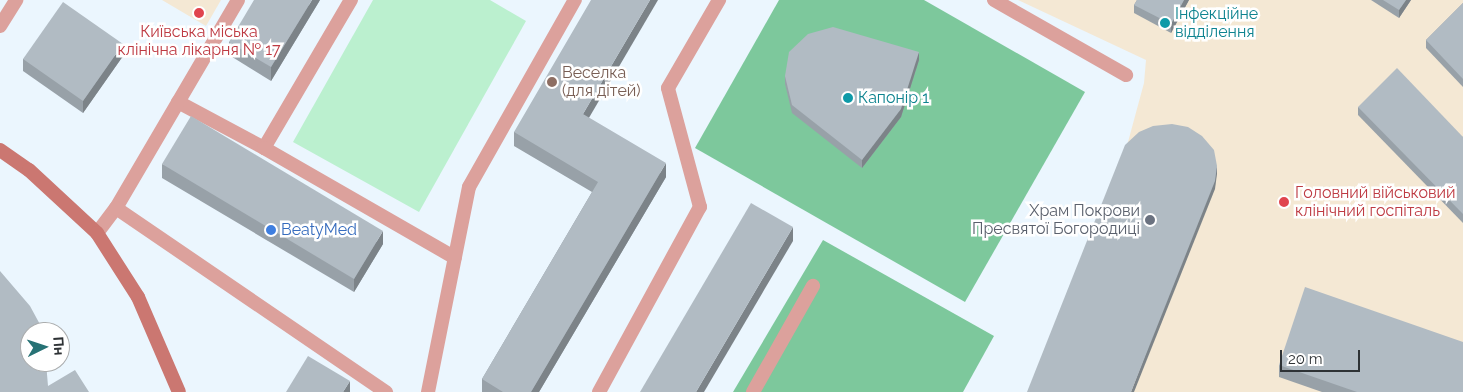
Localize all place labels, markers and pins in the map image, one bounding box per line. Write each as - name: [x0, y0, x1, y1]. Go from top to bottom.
- place label: Інфекційне відділення: [1175, 4, 1258, 42]
- marker: Київська міська клінічна лікарня № 17: [192, 6, 206, 20]
- marker: Інфекційне відділення: [1159, 17, 1171, 29]
- place label: Київська міська клінічна лікарня № 17: [118, 22, 280, 60]
- place label: Веселка (для дітей): [562, 63, 641, 101]
- marker: Веселка (для дітей): [546, 76, 558, 88]
- place label: Капонір 1: [858, 88, 929, 108]
- marker: Капонір 1: [842, 92, 854, 104]
- place label: Головний військовий клінічний госпіталь: [1295, 183, 1455, 221]
- marker: Головний військовий клінічний госпіталь: [1277, 195, 1291, 209]
- place label: Храм Покрови Пресвятої Богородиці: [972, 201, 1140, 239]
- marker: Храм Покрови Пресвятої Богородиці: [1144, 214, 1156, 226]
- place label: BeatyMed: [281, 220, 357, 240]
- marker: BeatyMed: [265, 224, 277, 236]

